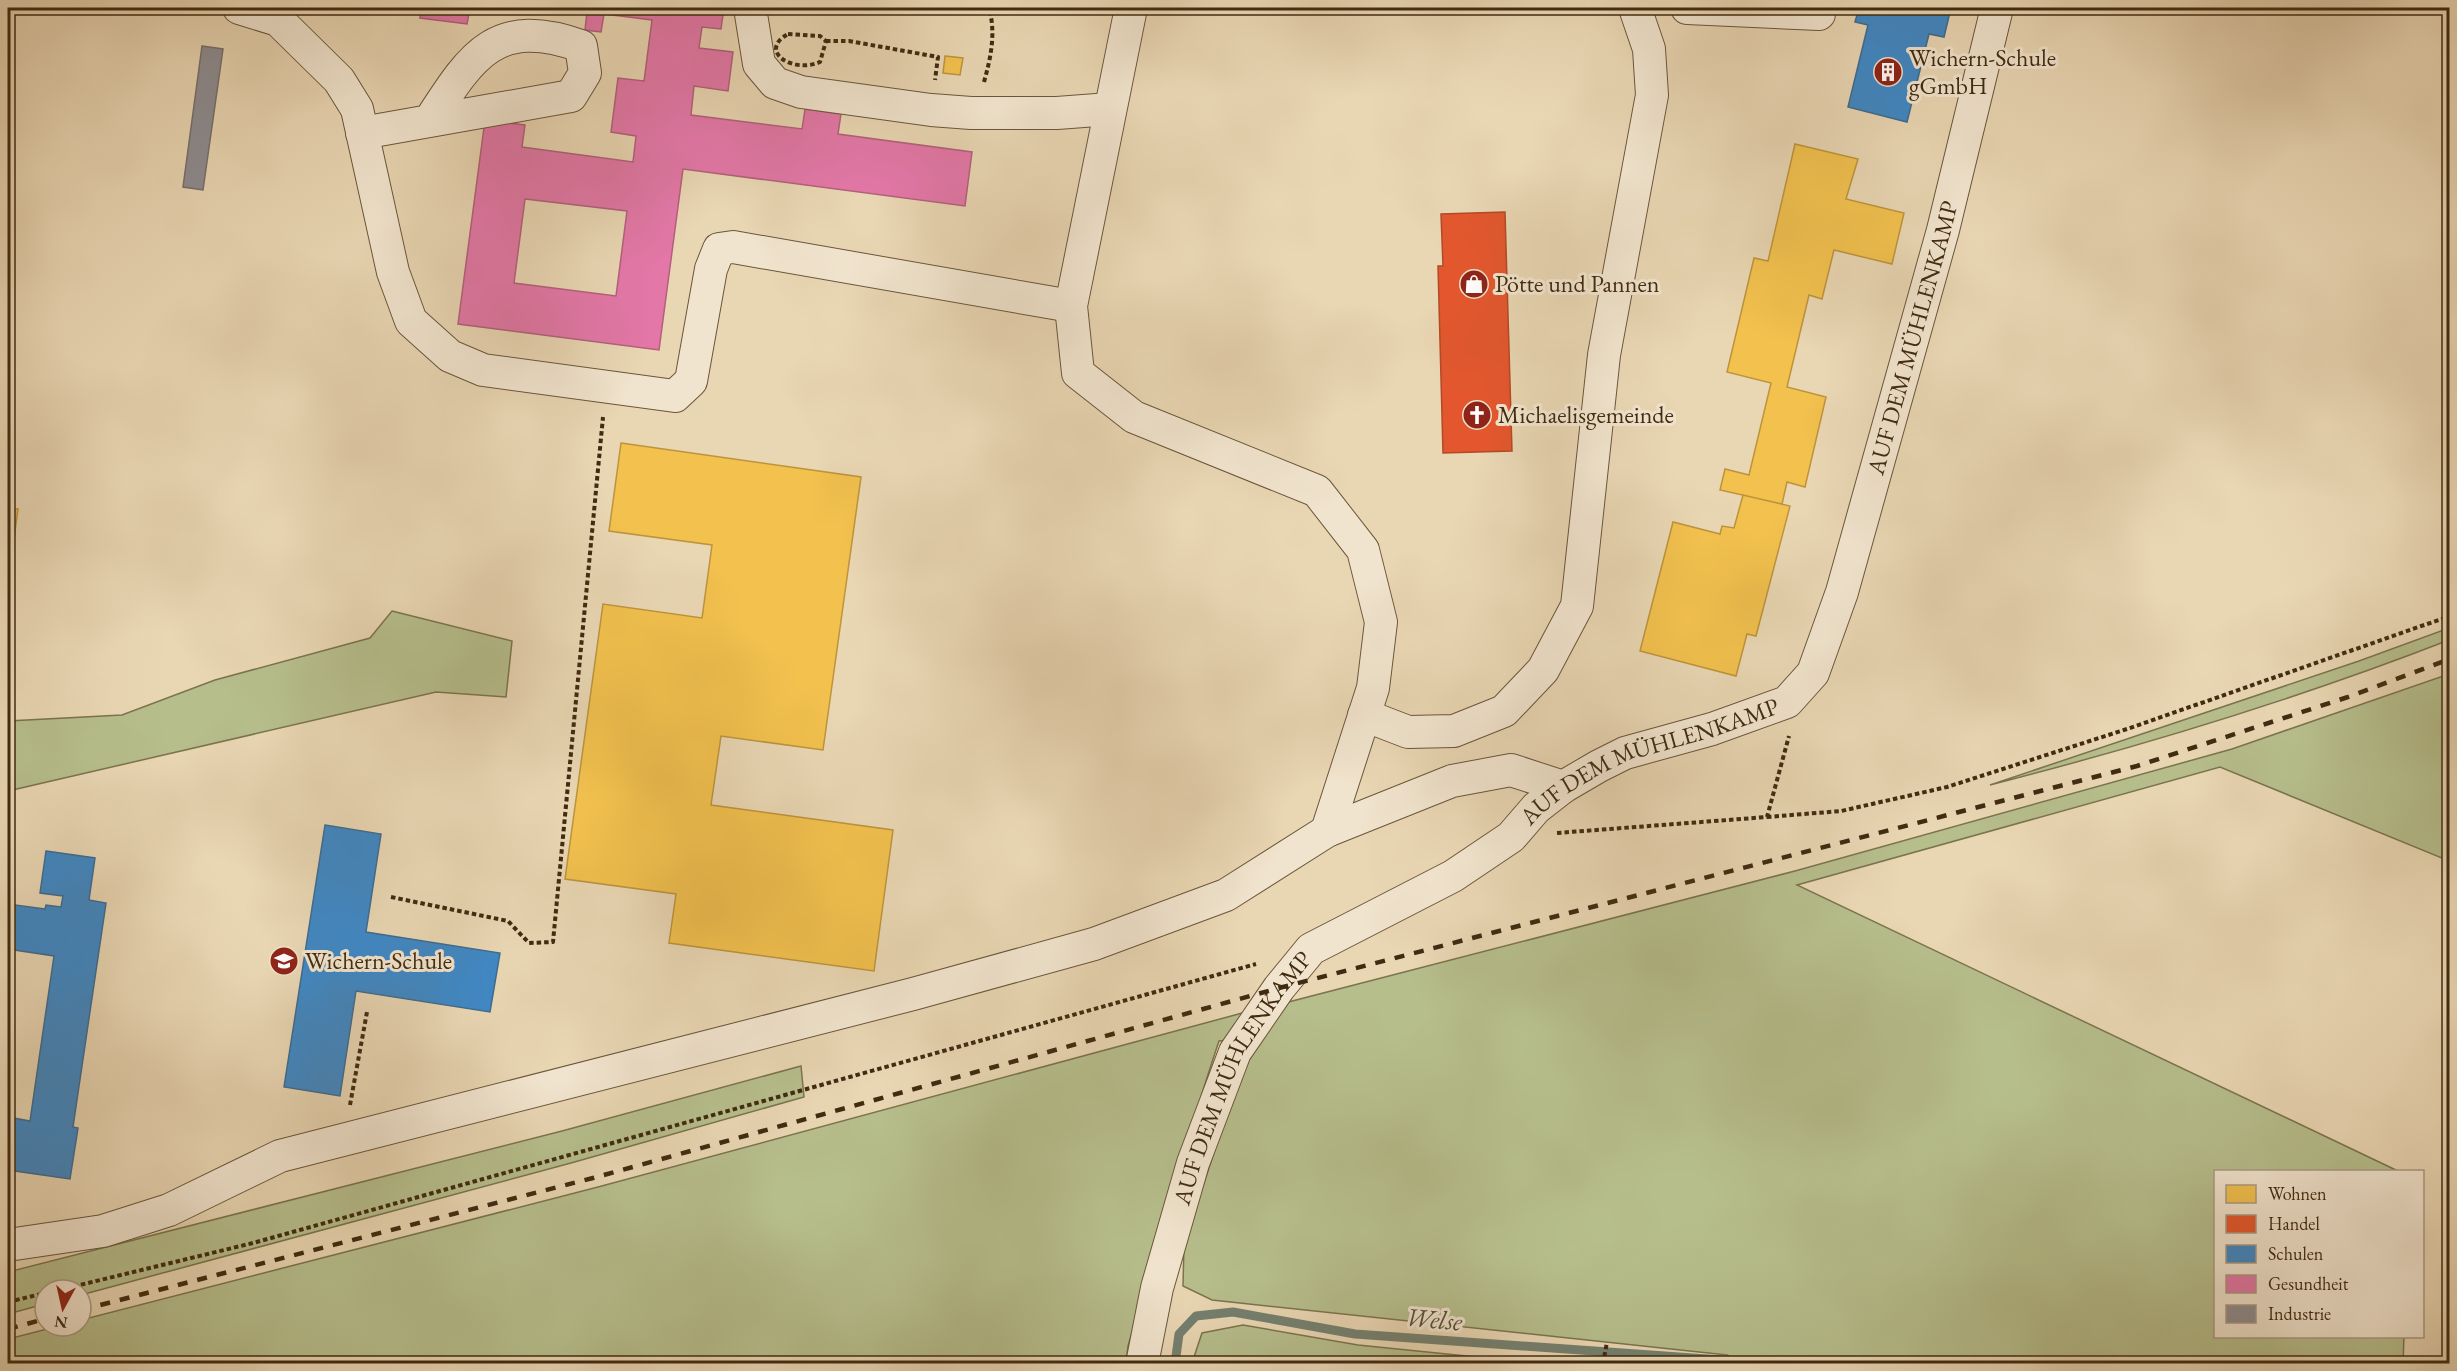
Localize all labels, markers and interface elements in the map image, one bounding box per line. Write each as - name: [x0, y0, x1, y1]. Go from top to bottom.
- place label: Wichern-Schule gGmbH: [1909, 42, 2056, 101]
- building icon: Wichern-Schule gGmbH: [1872, 56, 1904, 88]
- street label: AUF DEM MÜHLENKAMP: [1859, 198, 1965, 479]
- shop icon: Pötte und Pannen: [1458, 268, 1490, 300]
- place label: Pötte und Pannen: [1495, 268, 1660, 299]
- church icon: Michaelisgemeinde: [1461, 399, 1493, 431]
- place label: Michaelisgemeinde: [1498, 399, 1674, 430]
- street label: AUF DEM MÜHLENKAMP: [1512, 690, 1783, 832]
- street label: AUF DEM MÜHLENKAMP: [1165, 944, 1318, 1209]
- school or university icon: Wichern-Schule: [268, 945, 300, 977]
- place label: Wichern-Schule: [305, 945, 452, 976]
- legend: [2214, 1170, 2424, 1338]
- text: Wohnen: [2268, 1182, 2327, 1205]
- text: Handel: [2268, 1212, 2320, 1235]
- text: Schulen: [2268, 1242, 2324, 1265]
- text: Gesundheit: [2268, 1272, 2349, 1295]
- north arrow: [33, 1278, 93, 1338]
- water label: Welse: [1404, 1300, 1465, 1338]
- text: Industrie: [2268, 1302, 2331, 1325]
- text: N: [53, 1311, 69, 1334]

